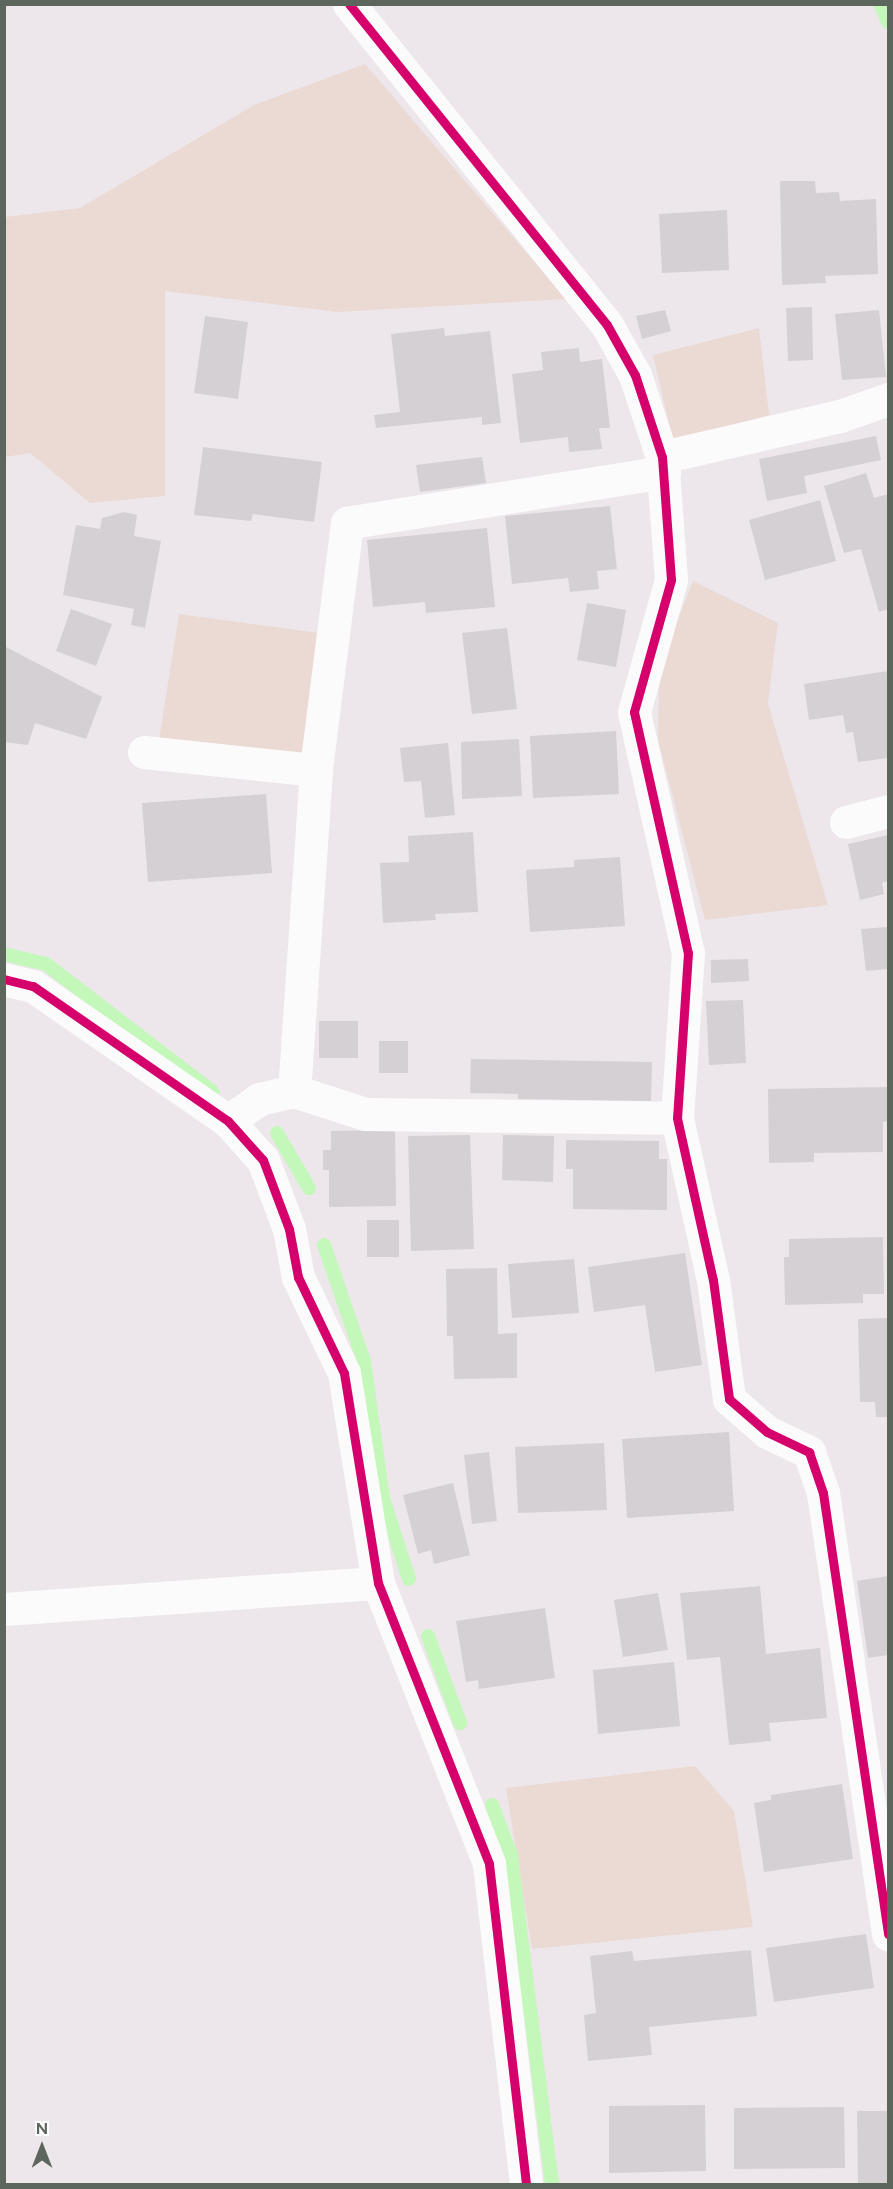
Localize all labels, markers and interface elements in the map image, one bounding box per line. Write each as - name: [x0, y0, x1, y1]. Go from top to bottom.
- north arrow: [12, 2117, 72, 2177]
- text: N: [36, 2119, 48, 2138]

